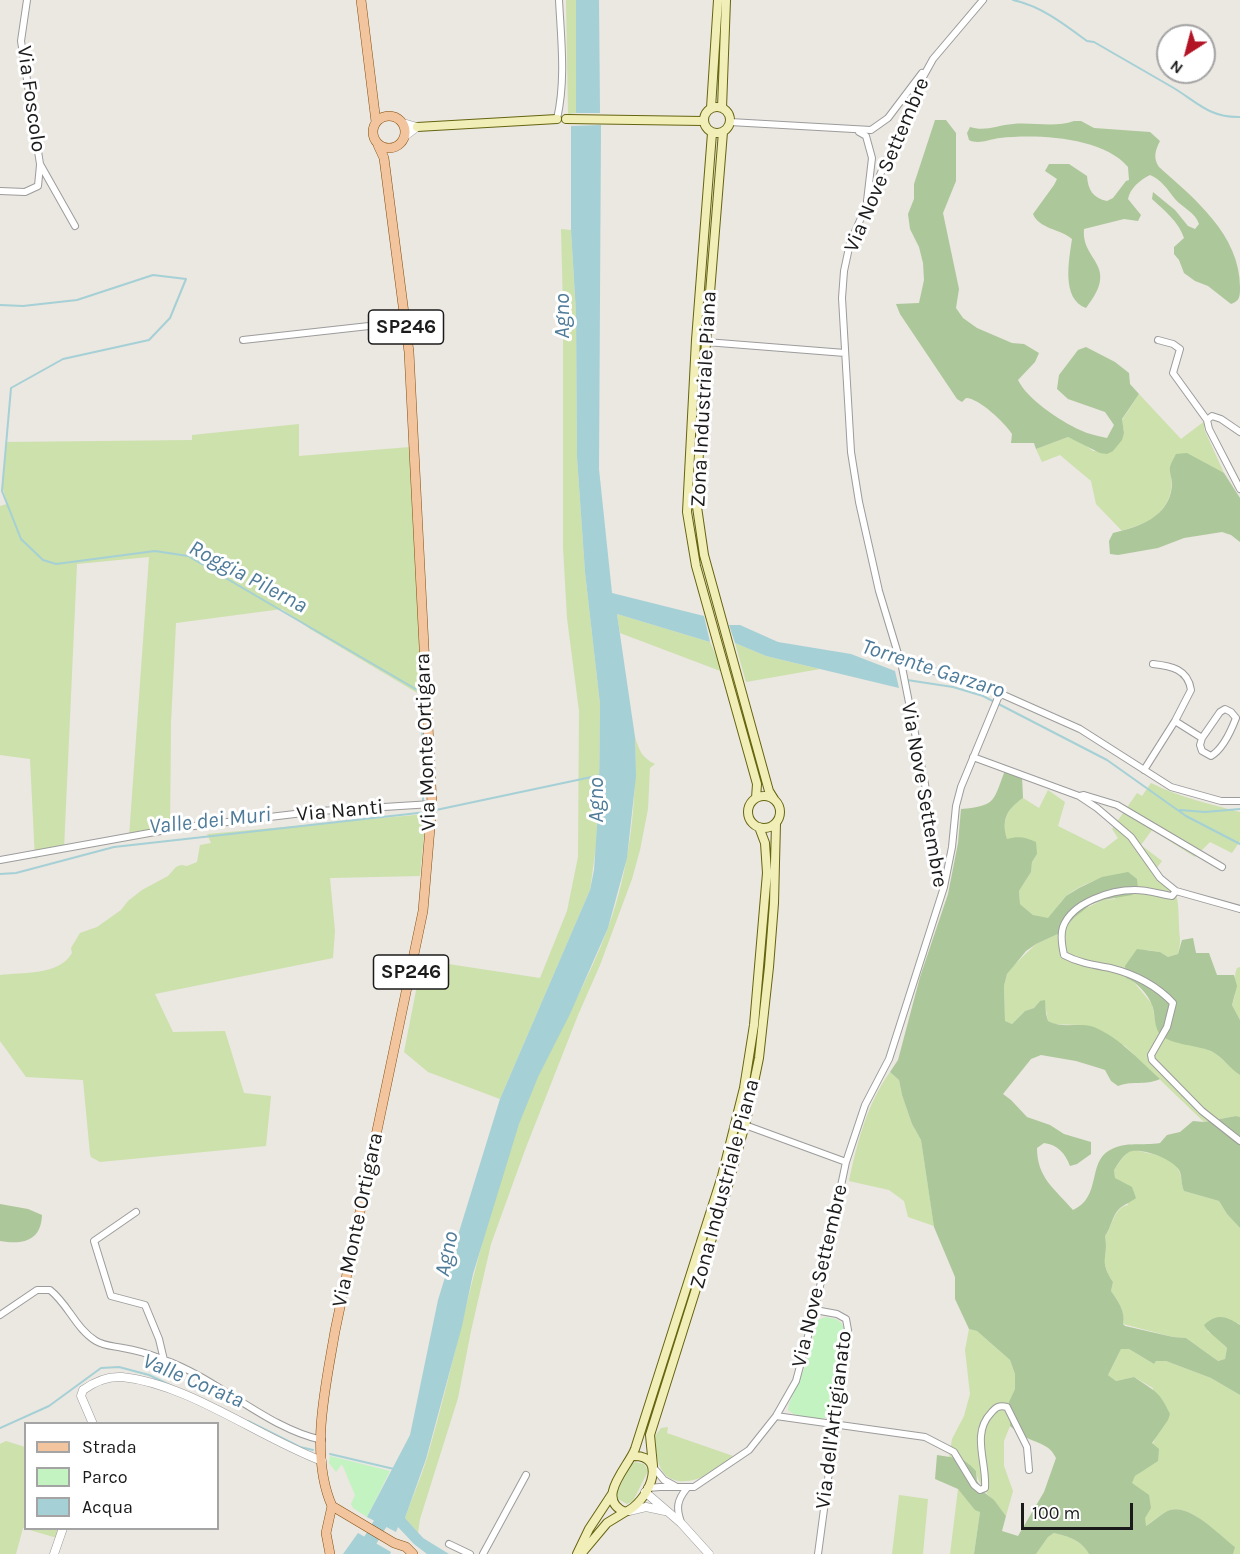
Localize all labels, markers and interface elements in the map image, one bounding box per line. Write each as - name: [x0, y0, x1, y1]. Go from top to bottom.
- north arrow: [1156, 24, 1216, 84]
- street label: Via Foscolo: [11, 44, 51, 154]
- text: N: [1166, 56, 1187, 78]
- street label: Via Nove Settembre: [839, 74, 935, 256]
- street label: Zona Industriale Piana: [686, 290, 722, 508]
- water label: Agno: [550, 293, 576, 339]
- road number: SP246: [368, 310, 444, 344]
- water label: Roggia Pilerna: [184, 535, 312, 619]
- water label: Torrente Garzaro: [858, 633, 1008, 705]
- street label: Via Monte Ortigara: [410, 653, 442, 831]
- street label: Via Nove Settembre: [895, 701, 953, 889]
- water label: Agno: [584, 777, 610, 823]
- street label: Via Nanti: [295, 795, 385, 827]
- water label: Valle dei Muri: [148, 801, 272, 841]
- road number: SP246: [374, 955, 448, 989]
- street label: Zona Industriale Piana: [685, 1076, 765, 1292]
- street label: Via Monte Ortigara: [327, 1130, 389, 1310]
- street label: Via Nove Settembre: [787, 1182, 853, 1370]
- water label: Agno: [429, 1229, 465, 1279]
- street label: Via dell'Artigianato: [811, 1329, 857, 1511]
- water label: Valle Corata: [138, 1348, 248, 1414]
- legend: [24, 1422, 219, 1530]
- text: Strada: [82, 1436, 137, 1458]
- text: Parco: [82, 1466, 128, 1488]
- scale bar: [1024, 1491, 1136, 1529]
- text: Acqua: [82, 1496, 133, 1518]
- text: 100 m: [1032, 1502, 1080, 1524]

